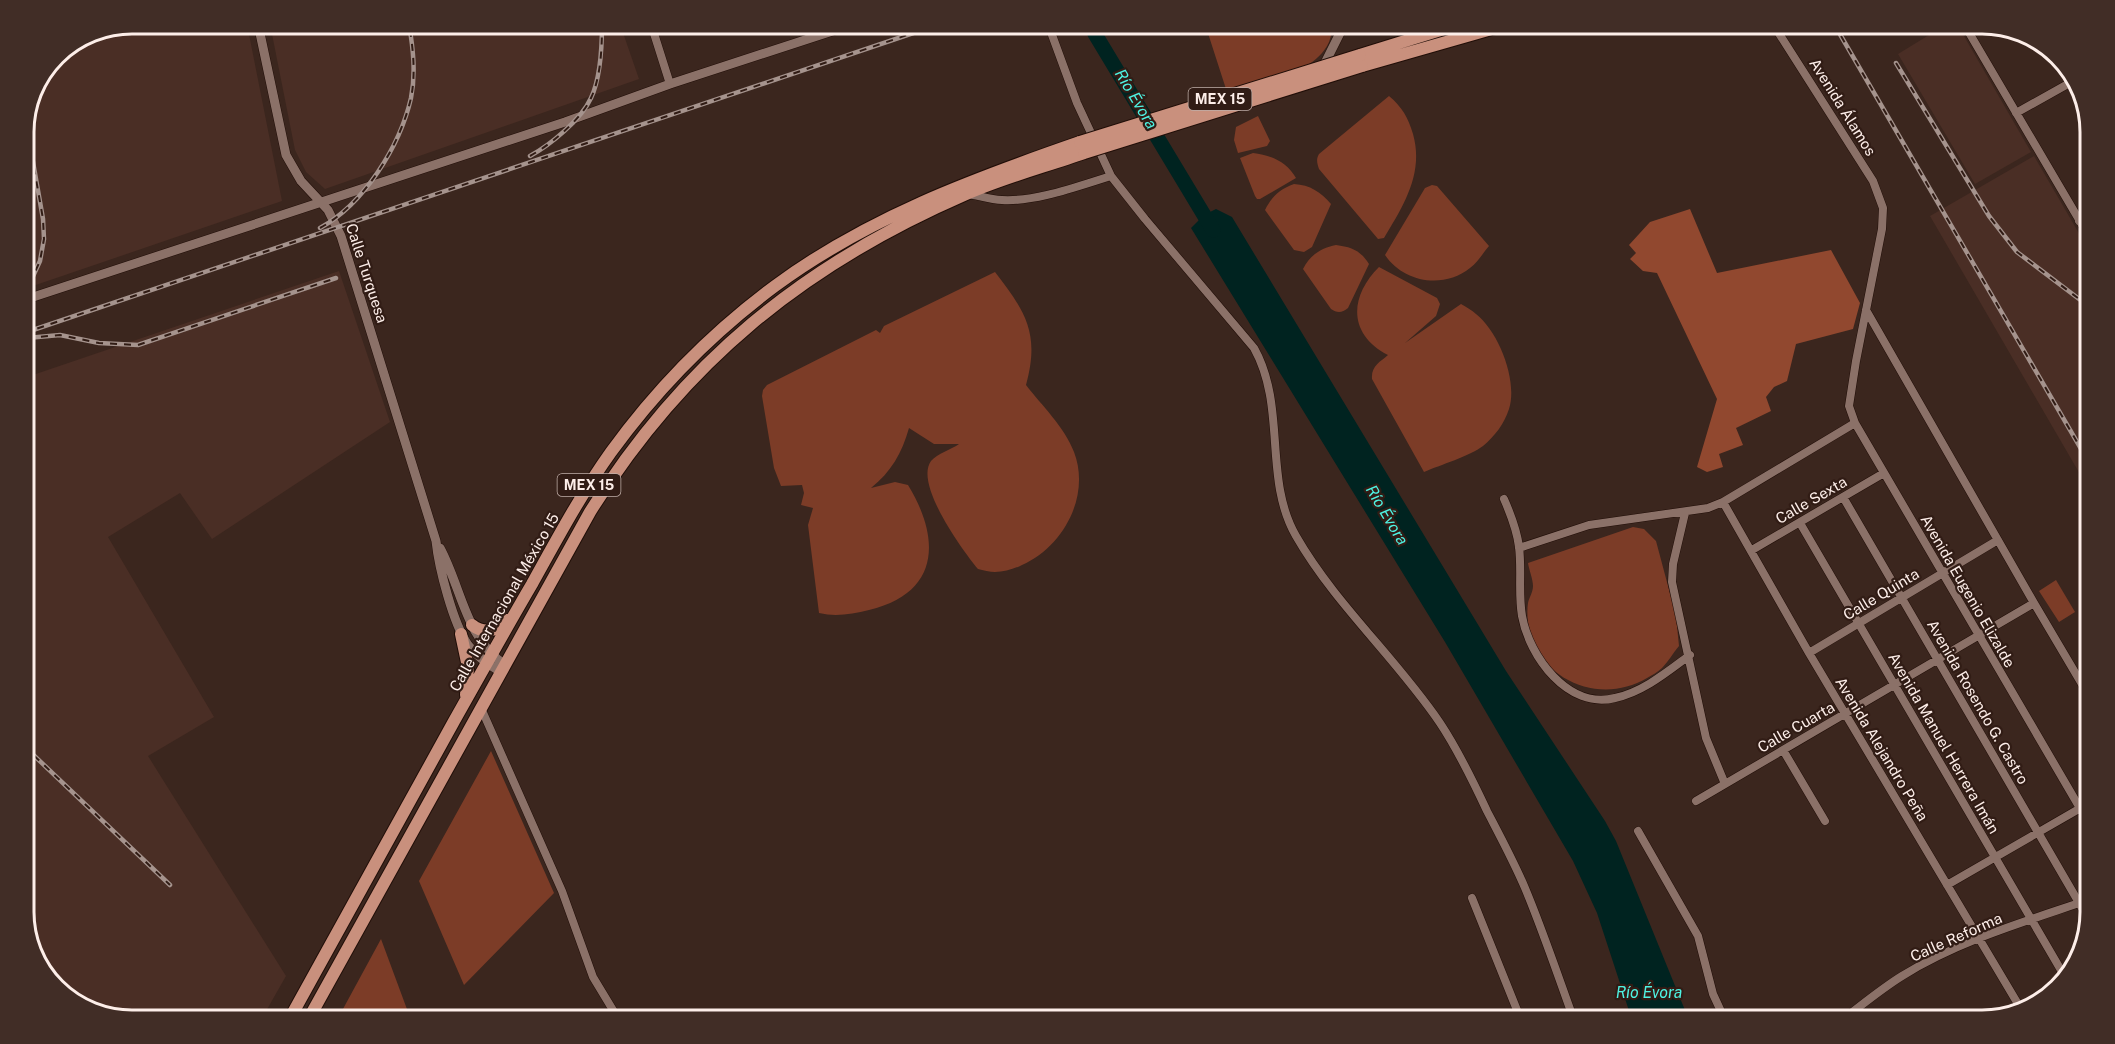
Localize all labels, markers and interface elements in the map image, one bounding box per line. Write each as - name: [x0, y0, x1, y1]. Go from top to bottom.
- street label: Avenida Álamos: [1806, 55, 1880, 159]
- water label: Río Évora: [1111, 65, 1162, 132]
- road number: MEX 15: [1188, 88, 1252, 110]
- street label: Calle Turquesa: [343, 221, 391, 325]
- street label: Calle Sexta: [1772, 473, 1850, 527]
- road number: MEX 15: [558, 474, 620, 496]
- water label: Río Évora: [1362, 481, 1413, 548]
- street label: Calle Internacional México 15: [446, 510, 562, 694]
- street label: Avenida Eugenio Elizalde: [1917, 512, 2019, 670]
- street label: Calle Quinta: [1840, 565, 1922, 623]
- street label: Avenida Rosendo G. Castro: [1924, 617, 2032, 787]
- street label: Avenida Manuel Herrera Imán: [1885, 649, 2003, 837]
- street label: Avenida Alejandro Peña: [1832, 674, 1932, 824]
- street label: Calle Cuarta: [1754, 698, 1838, 756]
- street label: Calle Reforma: [1908, 909, 2004, 965]
- water label: Río Évora: [1616, 982, 1682, 1002]

